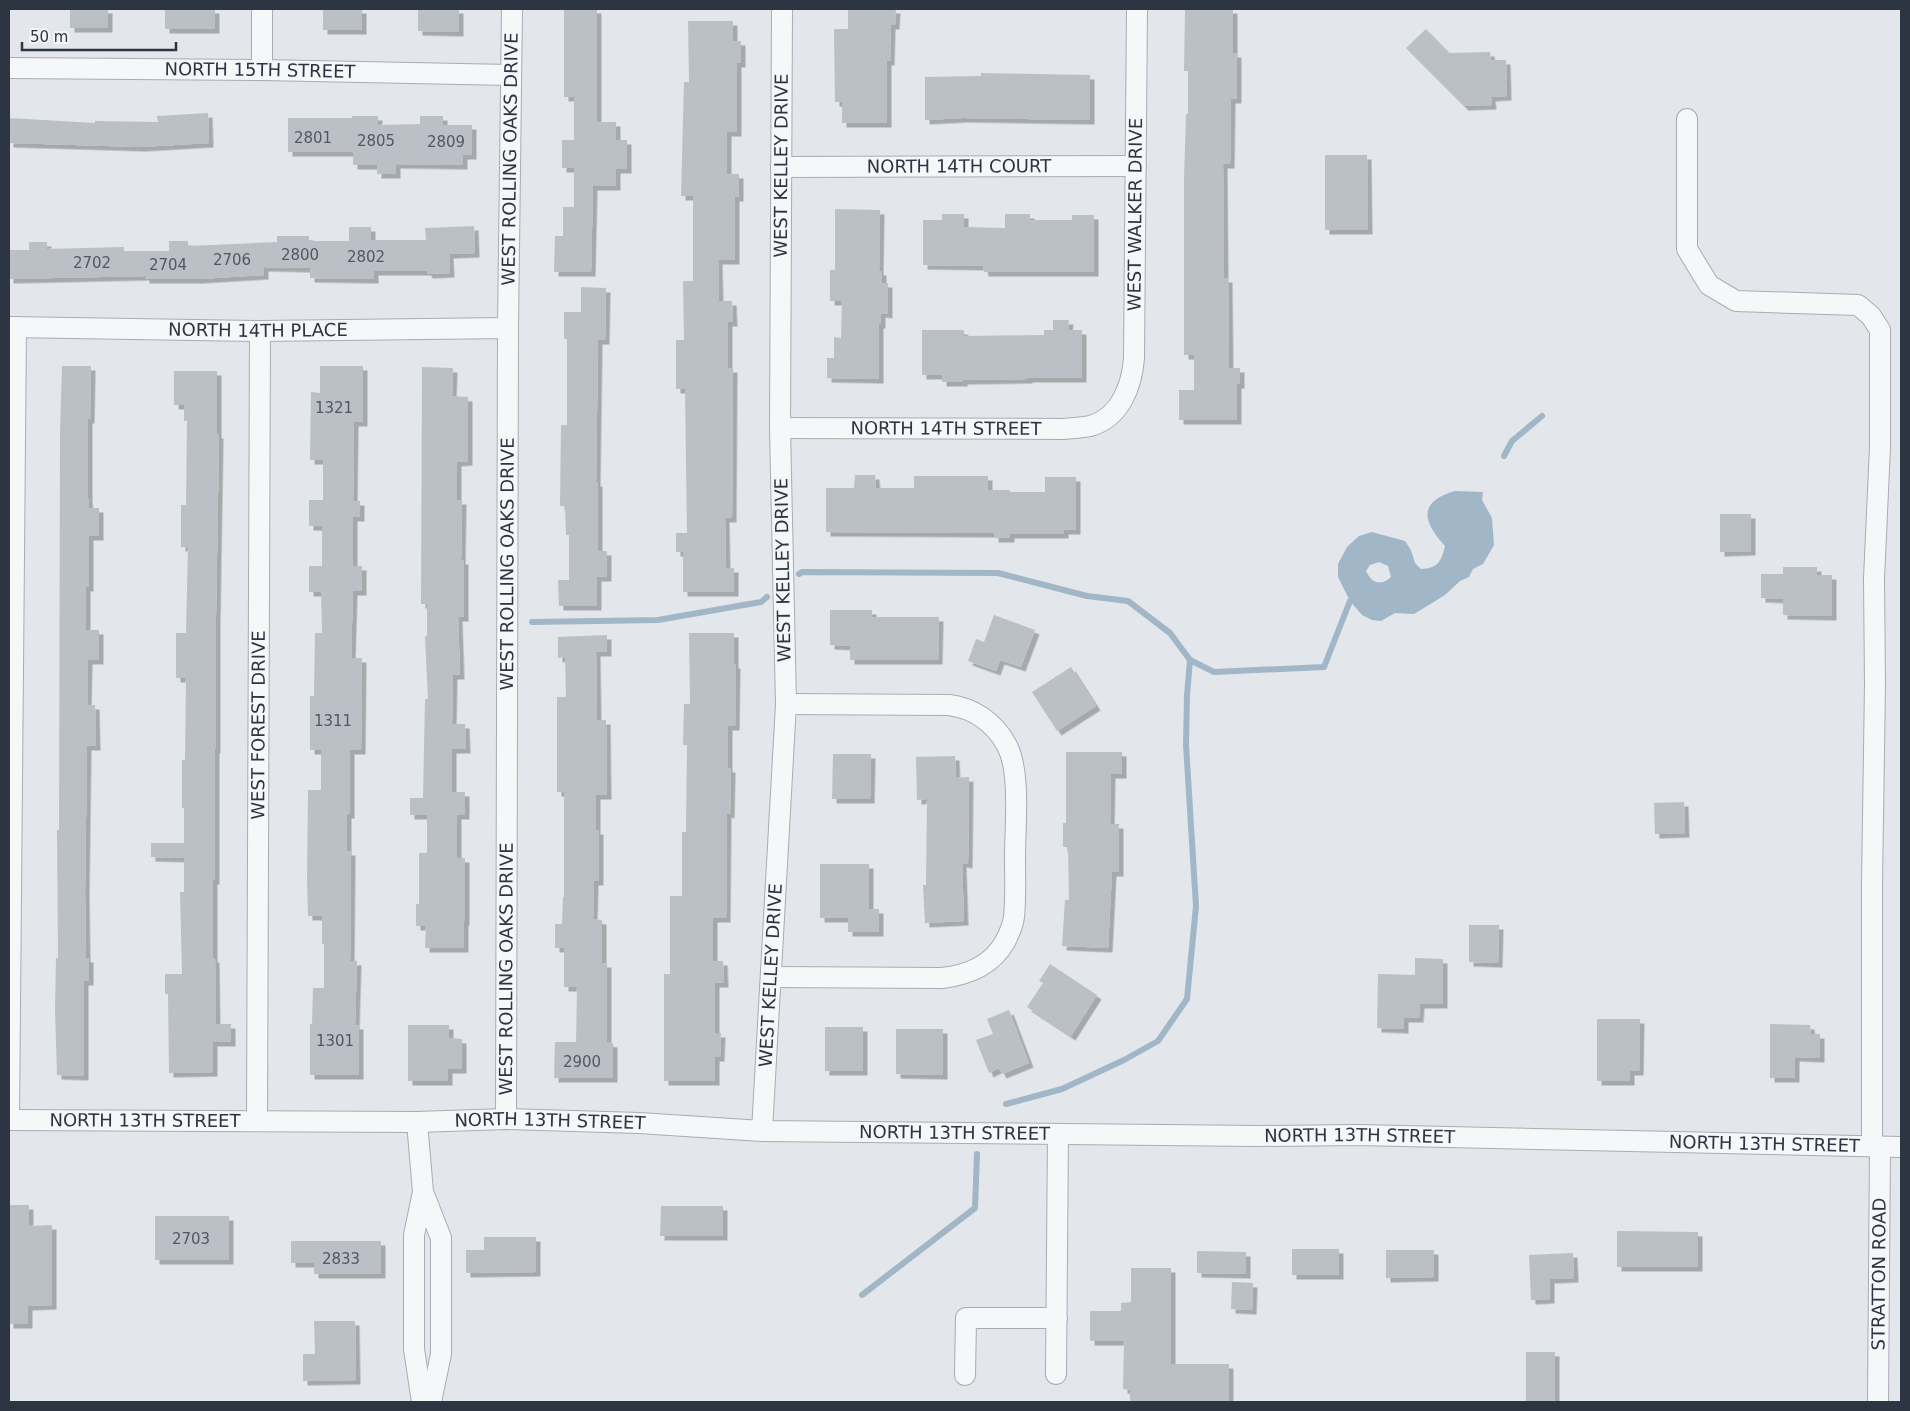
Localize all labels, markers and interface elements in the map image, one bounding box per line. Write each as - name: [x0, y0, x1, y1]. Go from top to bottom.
- scale bar: [22, 20, 176, 52]
- text: 50 m: [30, 28, 68, 46]
- street label: WEST ROLLING OAKS DRIVE: [498, 32, 522, 286]
- street label: NORTH 15TH STREET: [164, 58, 357, 82]
- street label: WEST KELLEY DRIVE: [770, 74, 792, 258]
- street label: WEST WALKER DRIVE: [1123, 118, 1146, 311]
- house number: 2801: [294, 129, 332, 147]
- house number: 2805: [357, 132, 395, 150]
- house number: 2809: [427, 133, 465, 151]
- street label: NORTH 14TH COURT: [867, 155, 1052, 177]
- house number: 2800: [281, 246, 319, 264]
- house number: 2802: [347, 248, 385, 266]
- house number: 2706: [213, 251, 251, 269]
- house number: 2702: [73, 254, 111, 272]
- house number: 2704: [149, 256, 187, 274]
- street label: NORTH 14TH PLACE: [168, 319, 348, 341]
- house number: 1321: [315, 399, 353, 417]
- street label: NORTH 14TH STREET: [850, 417, 1043, 439]
- street label: WEST ROLLING OAKS DRIVE: [496, 437, 518, 691]
- street label: WEST KELLEY DRIVE: [770, 478, 795, 662]
- street label: WEST FOREST DRIVE: [247, 630, 269, 820]
- house number: 1311: [314, 712, 352, 730]
- street label: WEST ROLLING OAKS DRIVE: [495, 842, 517, 1096]
- street label: WEST KELLEY DRIVE: [755, 883, 786, 1068]
- house number: 1301: [316, 1032, 354, 1050]
- house number: 2900: [563, 1053, 601, 1071]
- street label: NORTH 13TH STREET: [454, 1108, 647, 1133]
- street label: NORTH 13TH STREET: [49, 1109, 242, 1131]
- street label: NORTH 13TH STREET: [859, 1121, 1051, 1144]
- street label: NORTH 13TH STREET: [1264, 1124, 1456, 1147]
- street label: NORTH 13TH STREET: [1669, 1131, 1861, 1156]
- street label: STRATTON ROAD: [1867, 1198, 1890, 1350]
- house number: 2703: [172, 1230, 210, 1248]
- house number: 2833: [322, 1250, 360, 1268]

